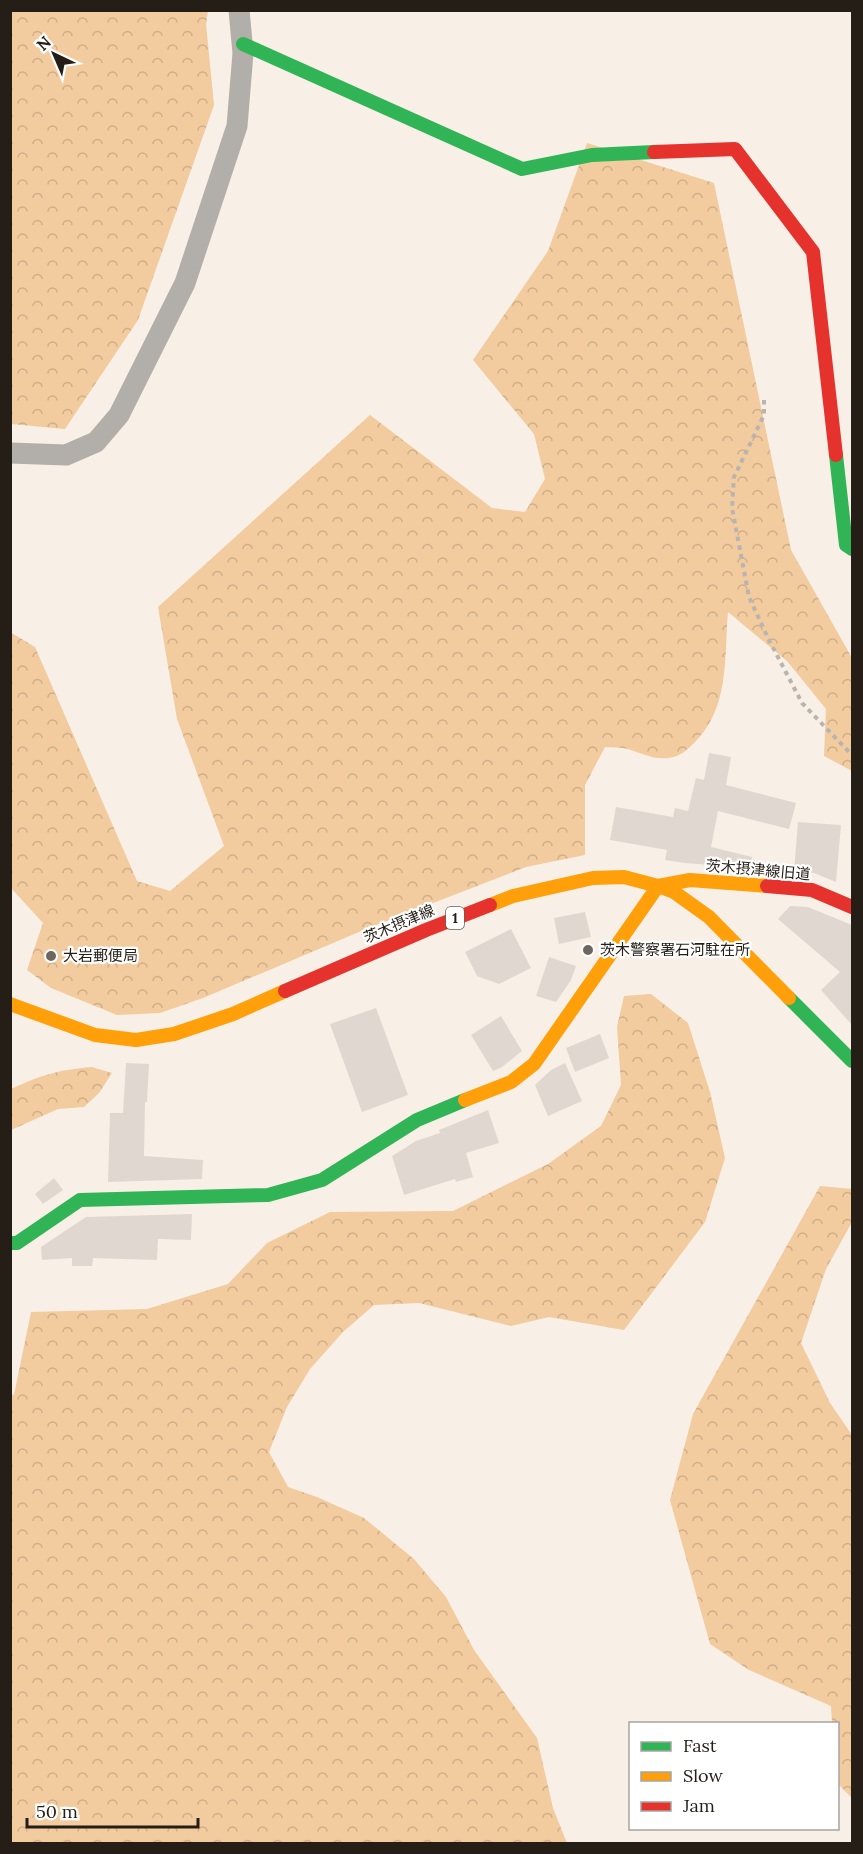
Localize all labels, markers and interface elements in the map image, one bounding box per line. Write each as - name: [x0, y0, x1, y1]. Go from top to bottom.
- north arrow: [24, 24, 84, 84]
- text: N: [32, 32, 55, 55]
- street label: 茨木摂津線旧道: [705, 855, 811, 884]
- street label: 茨木摂津線: [361, 900, 437, 947]
- road number: 1: [446, 907, 464, 929]
- place label: 茨木警察署石河駐在所: [600, 940, 750, 959]
- marker: 茨木警察署石河駐在所: [581, 943, 595, 957]
- place label: 大岩郵便局: [63, 946, 138, 965]
- marker: 大岩郵便局: [44, 949, 58, 963]
- legend: [629, 1722, 839, 1830]
- text: Fast: [683, 1734, 717, 1757]
- text: Slow: [683, 1764, 723, 1787]
- scale bar: [27, 1791, 198, 1829]
- text: Jam: [682, 1794, 715, 1817]
- text: 50 m: [36, 1800, 78, 1823]

